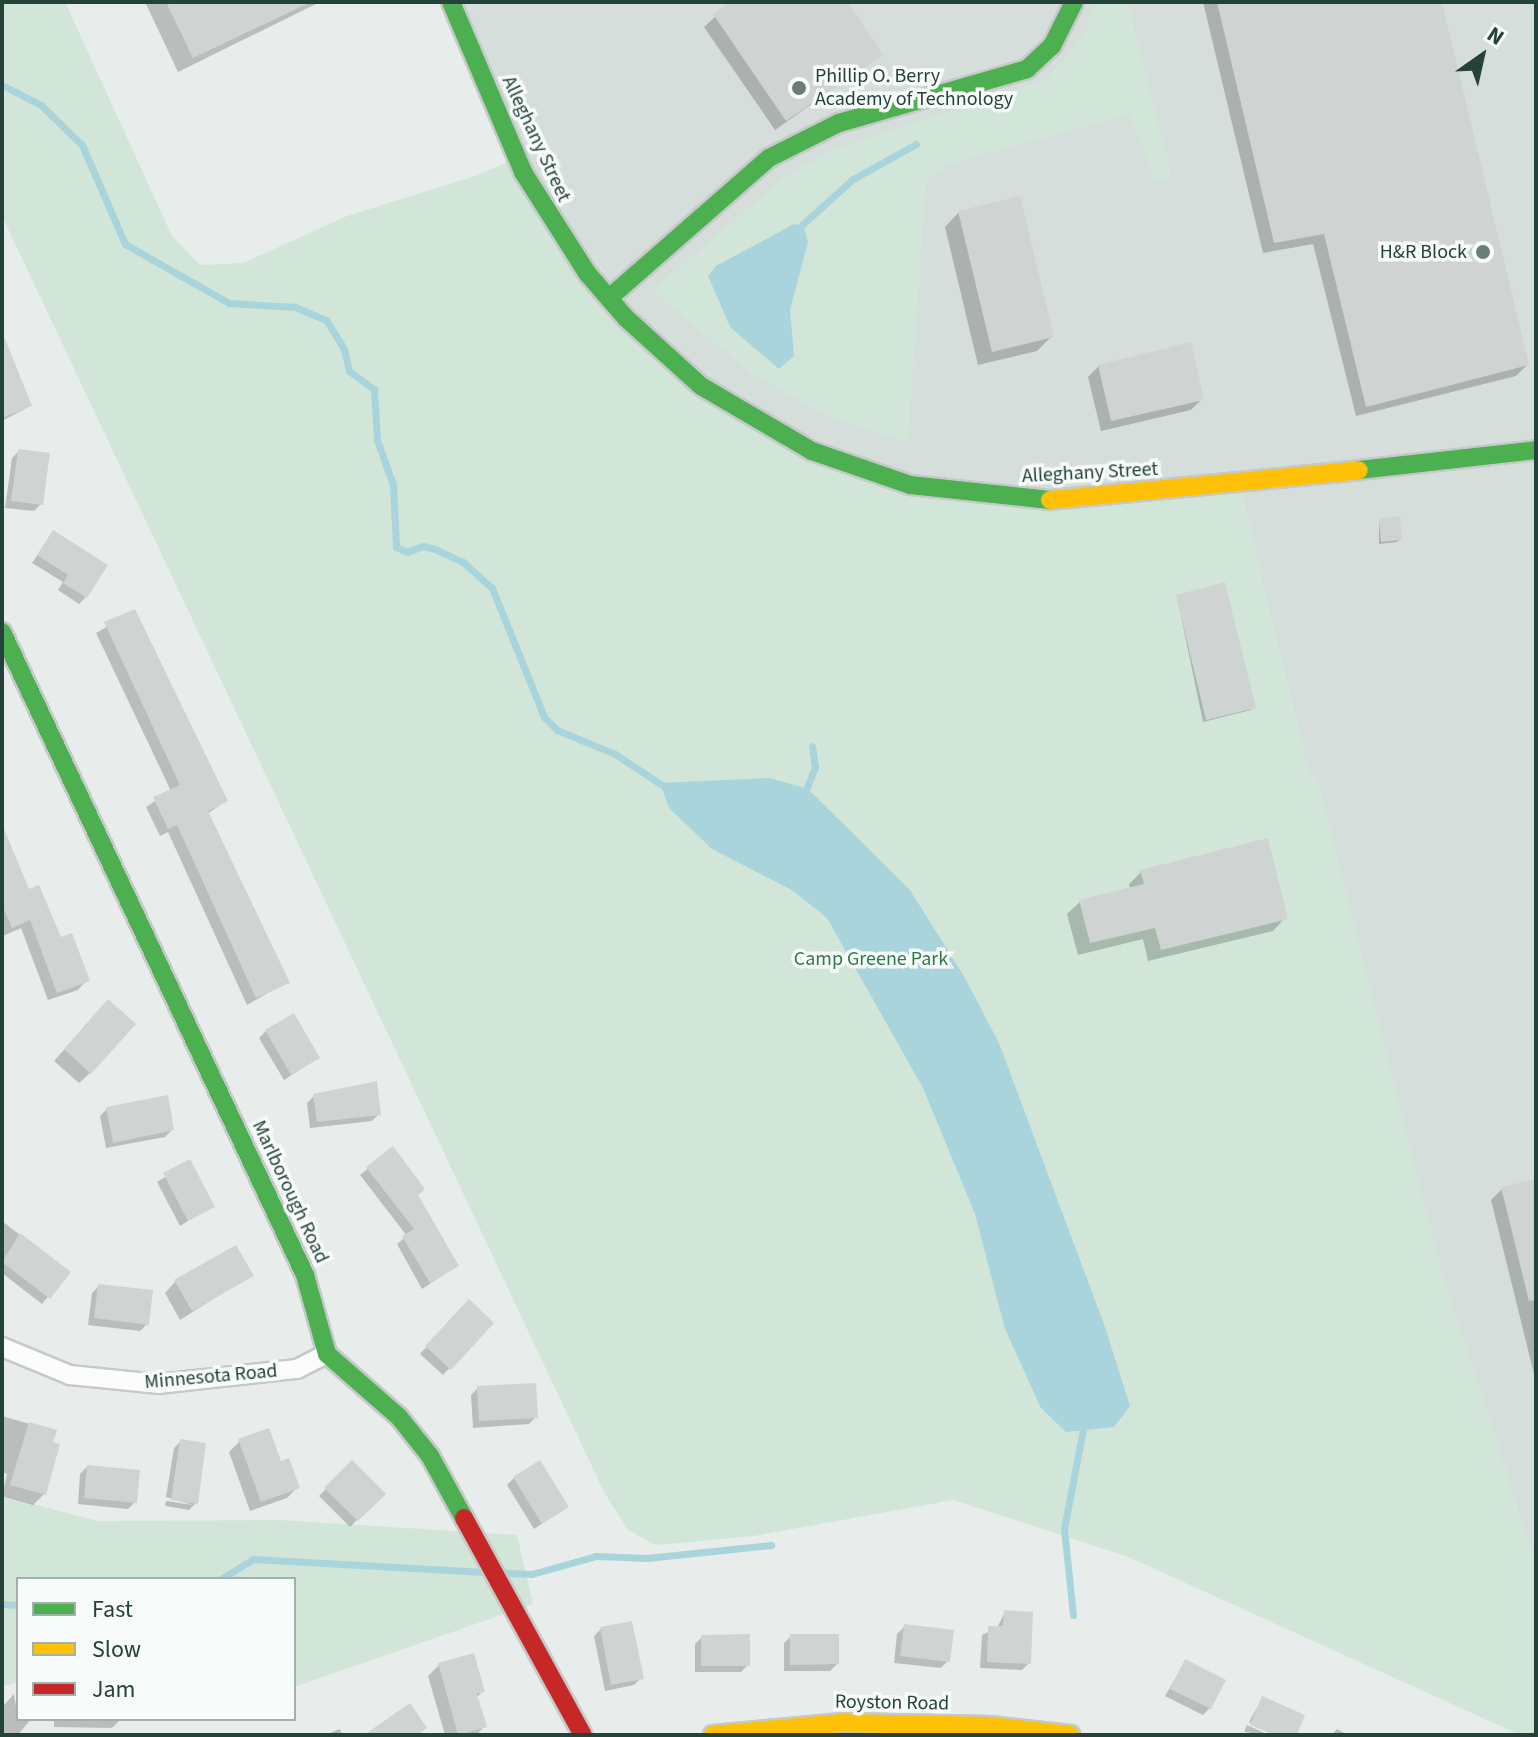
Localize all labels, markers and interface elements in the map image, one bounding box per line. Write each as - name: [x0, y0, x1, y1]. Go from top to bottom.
- north arrow: [1442, 16, 1522, 96]
- text: N: [1480, 19, 1510, 53]
- place label: Phillip O. Berry Academy of Technology: [815, 64, 1013, 111]
- street label: Alleghany Street: [496, 72, 576, 206]
- marker: Phillip O. Berry Academy of Technology: [790, 79, 808, 97]
- place label: H&R Block: [1380, 240, 1467, 264]
- marker: H&R Block: [1474, 243, 1492, 261]
- street label: Alleghany Street: [1021, 457, 1159, 489]
- park label: Camp Greene Park: [794, 947, 948, 971]
- street label: Marlborough Road: [246, 1117, 334, 1267]
- street label: Minnesota Road: [143, 1359, 279, 1395]
- legend: [16, 1577, 296, 1721]
- text: Fast: [92, 1592, 133, 1627]
- text: Slow: [92, 1632, 141, 1667]
- text: Jam: [92, 1672, 136, 1707]
- street label: Royston Road: [835, 1690, 949, 1716]

